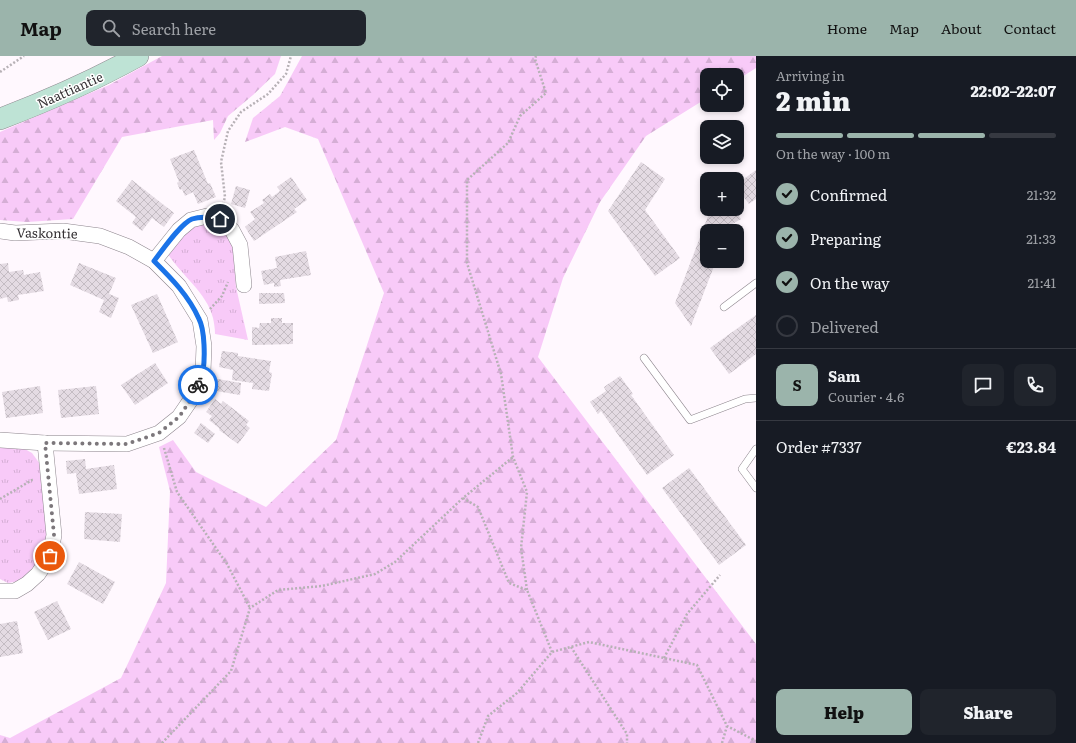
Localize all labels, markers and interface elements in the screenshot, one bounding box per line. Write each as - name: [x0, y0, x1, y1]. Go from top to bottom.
- search box: [86, 10, 366, 46]
- text: Map: [20, 14, 62, 42]
- icon: search: [100, 17, 122, 39]
- text: Search here: [132, 17, 216, 40]
- text: Home: [827, 18, 867, 38]
- text: Map: [889, 18, 919, 38]
- text: About: [941, 18, 982, 38]
- text: Contact: [1004, 18, 1056, 38]
- text: Arriving in: [776, 66, 845, 85]
- street label: Naattiantie: [34, 67, 106, 112]
- map controls: [700, 68, 744, 268]
- button: locate: [700, 68, 744, 112]
- text: 22:02–22:07: [970, 79, 1056, 102]
- text: 2 min: [776, 80, 851, 119]
- button: layers: [700, 120, 744, 164]
- text: On the way · 100 m: [776, 144, 890, 163]
- button: +: [700, 172, 744, 216]
- icon: check: [776, 183, 798, 205]
- text: Confirmed: [810, 183, 887, 206]
- text: 21:32: [1027, 185, 1056, 204]
- pin: [203, 202, 237, 236]
- icon: home: [209, 208, 231, 230]
- street label: Vaskontie: [16, 222, 78, 243]
- button: −: [700, 224, 744, 268]
- icon: check: [776, 227, 798, 249]
- text: Preparing: [810, 227, 881, 250]
- text: 21:33: [1026, 229, 1056, 248]
- icon: check: [776, 271, 798, 293]
- text: On the way: [810, 271, 890, 294]
- text: 21:41: [1028, 273, 1056, 292]
- text: Delivered: [810, 315, 879, 338]
- text: Sam: [828, 364, 861, 387]
- button: chat: [962, 364, 1004, 406]
- button: phone: [1014, 364, 1056, 406]
- courier: [178, 365, 218, 405]
- text: S: [792, 373, 802, 396]
- icon: bike: [187, 374, 209, 396]
- text: Courier · 4.6: [828, 387, 904, 406]
- text: Order #7337: [776, 435, 862, 458]
- text: €23.84: [1006, 435, 1056, 458]
- pin: [33, 539, 67, 573]
- icon: bag: [39, 545, 61, 567]
- button: Help: [776, 689, 912, 735]
- button: Share: [920, 689, 1056, 735]

